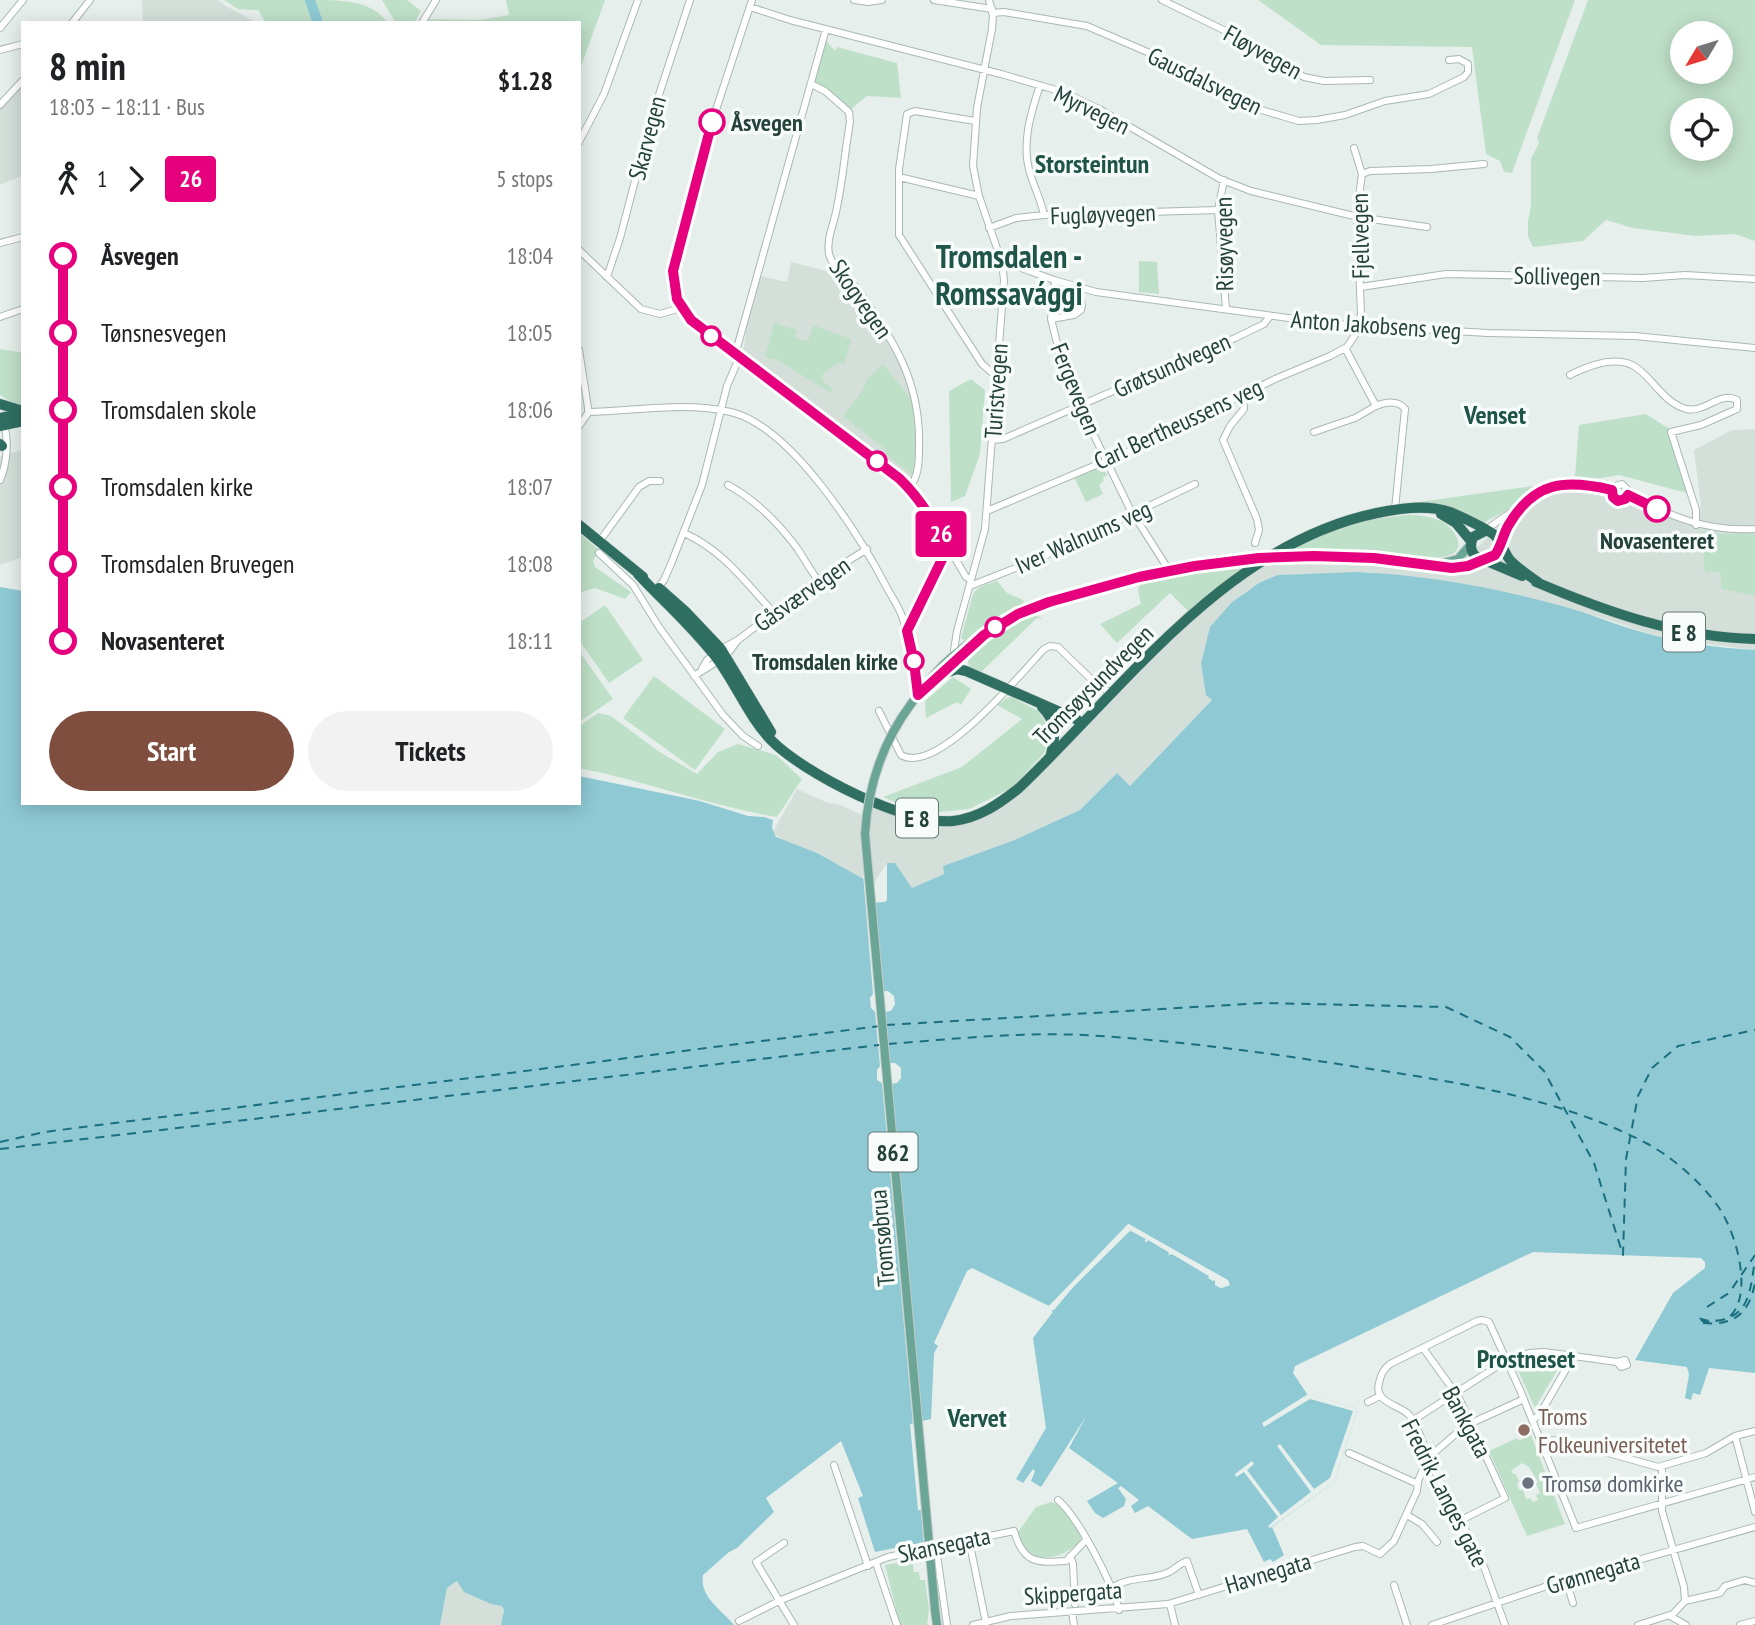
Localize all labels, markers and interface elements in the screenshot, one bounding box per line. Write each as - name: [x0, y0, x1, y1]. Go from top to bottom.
- street label: Fløyvegen: [1218, 18, 1308, 86]
- north arrow: [1670, 21, 1732, 84]
- map controls: [1670, 21, 1733, 161]
- street label: Gausdalsvegen: [1143, 40, 1267, 122]
- text: 8 min: [49, 41, 126, 90]
- text: $1.28: [498, 64, 553, 97]
- street label: Myrvegen: [1049, 78, 1135, 142]
- text: 18:03 – 18:11 · Bus: [49, 92, 205, 121]
- street label: Skarvegen: [621, 93, 673, 183]
- button: locate: [1670, 98, 1733, 161]
- place label: Åsvegen: [730, 107, 803, 138]
- marker: Åsvegen: [699, 109, 725, 135]
- district label: Storsteintun: [1035, 147, 1149, 180]
- icon: walk: [49, 160, 87, 198]
- icon: forward: [117, 160, 155, 198]
- text: 26: [179, 163, 202, 194]
- text: 1: [97, 164, 107, 193]
- text: 5 stops: [496, 164, 553, 193]
- street label: Fjellvegen: [1344, 193, 1376, 279]
- street label: Fugløyvegen: [1050, 197, 1156, 231]
- street label: Risøyvegen: [1208, 197, 1240, 291]
- district label: Tromsdalen - Romssavággi: [935, 235, 1083, 314]
- text: Åsvegen: [101, 239, 179, 272]
- text: 18:04: [507, 241, 553, 270]
- street label: Skogvegen: [823, 253, 899, 345]
- street label: Sollivegen: [1513, 260, 1601, 292]
- street label: Anton Jakobsens veg: [1290, 304, 1462, 346]
- text: Tønsnesvegen: [101, 316, 226, 349]
- text: 18:05: [507, 318, 553, 347]
- street label: Grøtsundvegen: [1109, 325, 1235, 405]
- unlabelled marker: [701, 326, 721, 346]
- street label: Fergevegen: [1044, 339, 1108, 439]
- street label: Turistvegen: [977, 342, 1015, 440]
- street label: Carl Bertheussens veg: [1089, 371, 1267, 477]
- text: Tromsdalen skole: [101, 393, 257, 426]
- text: 18:06: [507, 395, 553, 424]
- district label: Venset: [1463, 398, 1526, 431]
- unlabelled marker: [867, 451, 887, 471]
- text: Tromsdalen kirke: [101, 470, 253, 503]
- text: 18:07: [507, 472, 553, 501]
- street label: Iver Walnums veg: [1010, 493, 1156, 581]
- marker: Novasenteret: [1644, 496, 1670, 522]
- line badge: 26: [909, 511, 972, 557]
- text: 26: [930, 518, 952, 549]
- place label: Novasenteret: [1600, 525, 1714, 556]
- text: Tromsdalen Bruvegen: [101, 547, 295, 580]
- text: 18:08: [507, 549, 553, 578]
- street label: Gåsværvegen: [748, 550, 856, 638]
- road number: E 8: [1663, 612, 1705, 652]
- unlabelled marker: [985, 617, 1005, 637]
- street label: Tromsøysundvegen: [1026, 618, 1160, 752]
- text: Novasenteret: [101, 624, 224, 657]
- text: 18:11: [507, 626, 553, 655]
- place label: Tromsdalen kirke: [752, 646, 898, 677]
- marker: Tromsdalen kirke: [904, 651, 924, 671]
- button: Start: [49, 711, 294, 791]
- button: Tickets: [308, 711, 553, 791]
- road number: E 8: [896, 798, 938, 838]
- road number: 862: [868, 1133, 917, 1172]
- street label: Tromsøbrua: [862, 1188, 902, 1288]
- district label: Prostneset: [1477, 1342, 1576, 1375]
- street label: Bankgata: [1435, 1381, 1499, 1463]
- district label: Vervet: [946, 1401, 1007, 1434]
- place label: Troms Folkeuniversitetet: [1538, 1401, 1688, 1460]
- street label: Fredrik Langes gate: [1394, 1414, 1496, 1572]
- marker: Troms Folkeuniversitetet: [1516, 1422, 1532, 1438]
- place label: Tromsø domkirke: [1542, 1468, 1683, 1499]
- marker: Tromsø domkirke: [1520, 1475, 1536, 1491]
- street label: Skansegata: [895, 1520, 993, 1570]
- street label: Havnegata: [1221, 1545, 1315, 1601]
- street label: Grønnegata: [1543, 1545, 1643, 1601]
- street label: Skippergata: [1023, 1574, 1123, 1612]

